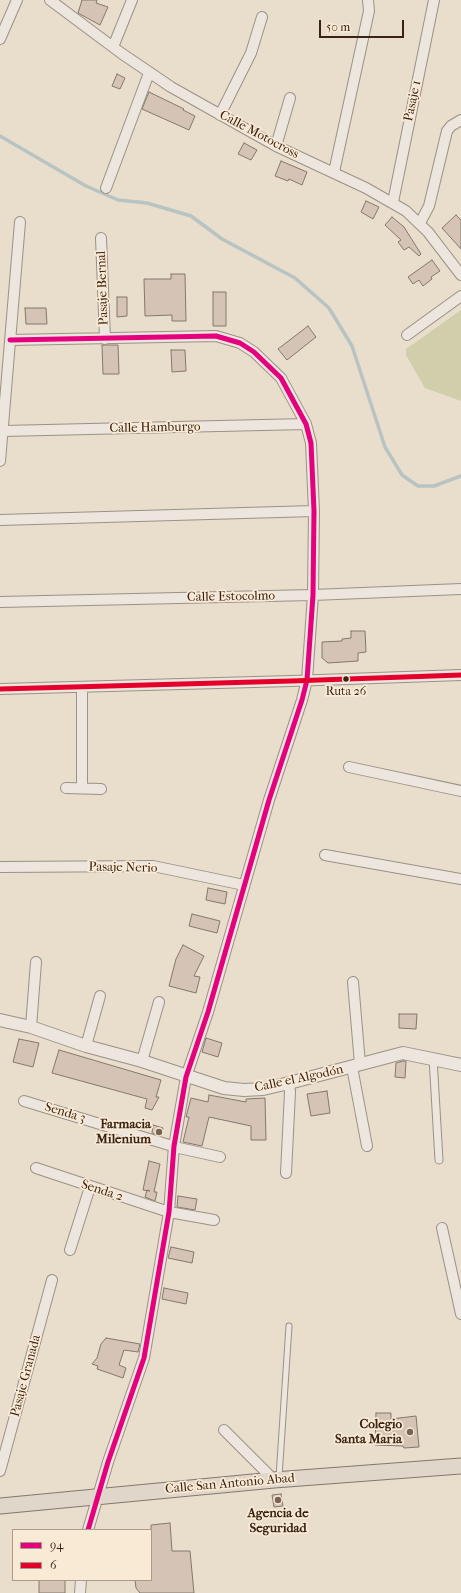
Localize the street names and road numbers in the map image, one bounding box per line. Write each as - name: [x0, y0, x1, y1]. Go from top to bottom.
- street label: Pasaje 1: [401, 79, 425, 123]
- street label: Calle Motocross: [217, 107, 301, 163]
- street label: Pasaje Bernal: [94, 250, 112, 326]
- street label: Calle Hamburgo: [109, 419, 201, 437]
- street label: Calle Estocolmo: [187, 588, 275, 606]
- street label: Pasaje Nerio: [88, 860, 158, 876]
- street label: Calle el Algodón: [253, 1062, 345, 1096]
- street label: Senda 3: [43, 1099, 87, 1127]
- street label: Senda 2: [79, 1177, 125, 1205]
- street label: Pasaje Granada: [8, 1333, 44, 1419]
- street label: Calle San Antonio Abad: [164, 1471, 296, 1497]

